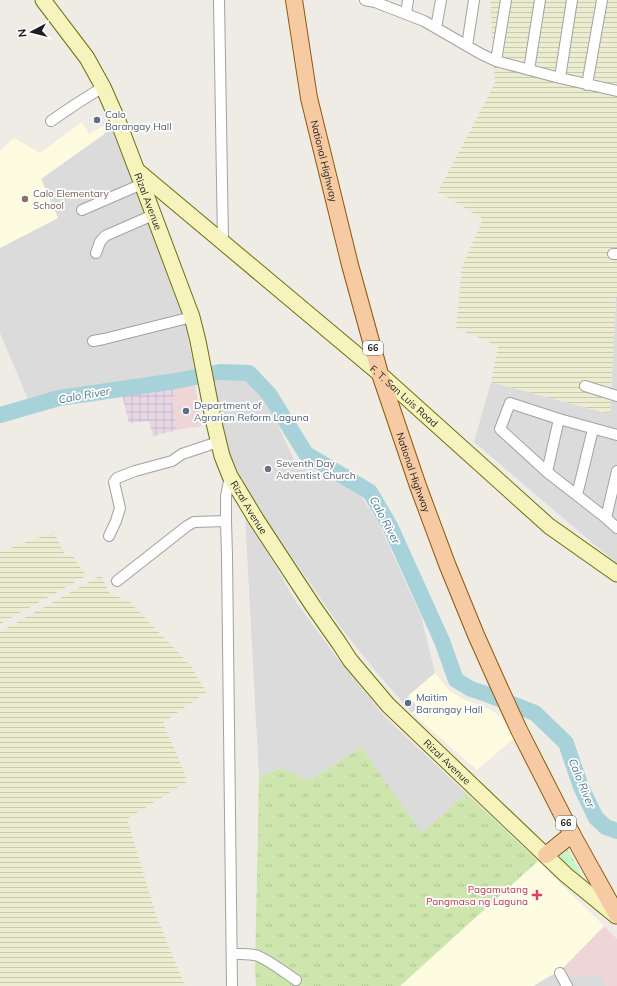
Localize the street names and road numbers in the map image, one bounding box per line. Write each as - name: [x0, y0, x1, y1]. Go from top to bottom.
- street label: National Highway: [308, 119, 340, 204]
- street label: Rizal Avenue: [131, 171, 165, 232]
- road number: 66: [363, 341, 383, 355]
- street label: F. T. San Luis Road: [367, 362, 441, 430]
- street label: National Highway: [393, 431, 433, 515]
- street label: Rizal Avenue: [227, 478, 270, 537]
- street label: Rizal Avenue: [421, 736, 473, 788]
- road number: 66: [556, 816, 576, 830]

